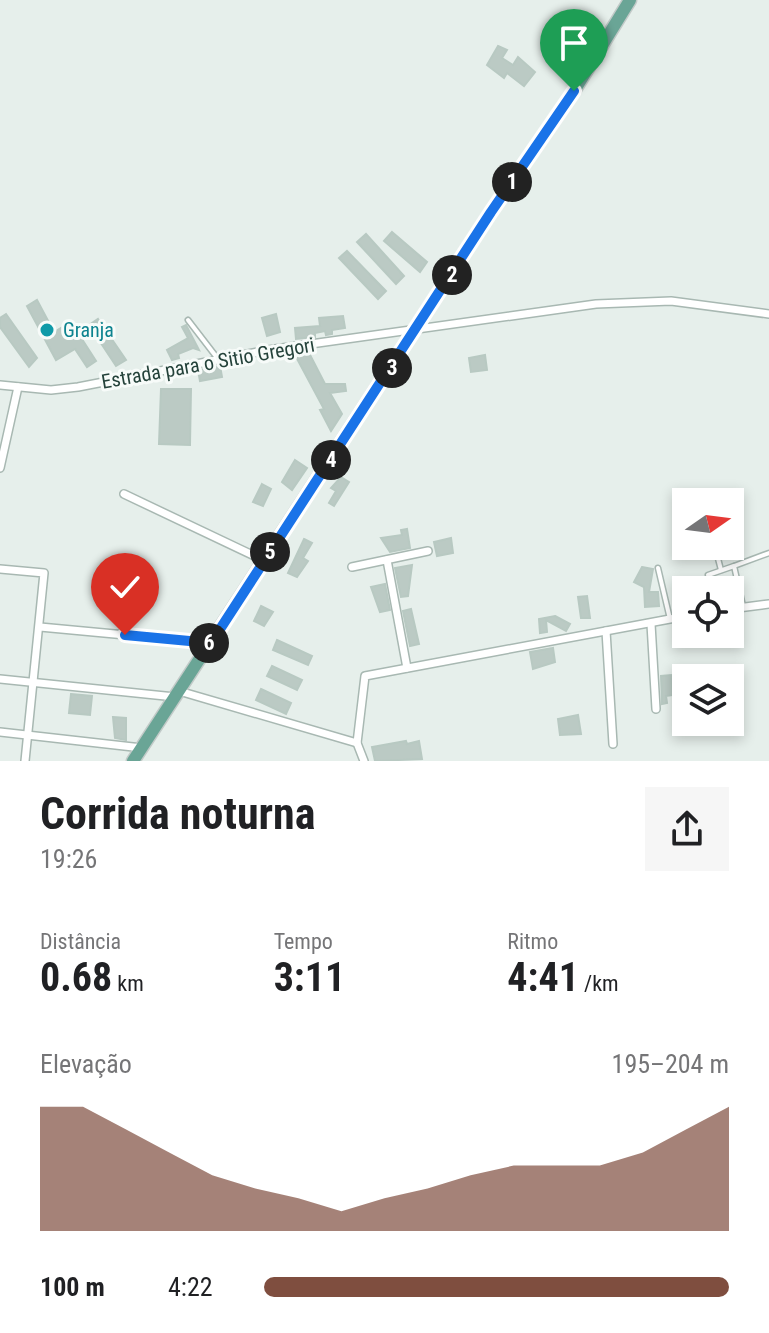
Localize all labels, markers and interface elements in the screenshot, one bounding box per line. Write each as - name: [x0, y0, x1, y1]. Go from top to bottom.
- pin: [540, 9, 608, 91]
- icon: arrive: [552, 21, 596, 65]
- pin: 1: [492, 162, 532, 202]
- text: 1: [506, 169, 518, 194]
- pin: 2: [432, 255, 472, 295]
- text: 2: [446, 262, 458, 287]
- place label: Granja: [63, 318, 114, 342]
- marker: Granja: [38, 321, 56, 339]
- street label: Estrada para o Sitio Gregori: [100, 332, 316, 394]
- pin: 3: [372, 348, 412, 388]
- text: 3: [386, 355, 398, 380]
- pin: 4: [311, 440, 351, 480]
- text: 4: [325, 447, 337, 472]
- north arrow: [672, 488, 744, 560]
- map controls: [672, 488, 744, 736]
- pin: 5: [250, 532, 290, 572]
- text: 5: [264, 539, 276, 564]
- pin: [91, 553, 159, 635]
- icon: check: [103, 565, 147, 609]
- button: locate: [672, 576, 744, 648]
- pin: 6: [189, 623, 229, 663]
- text: 6: [203, 630, 215, 655]
- button: layers: [672, 664, 744, 736]
- button: share: [645, 787, 729, 871]
- text: Corrida noturna: [40, 788, 316, 840]
- text: 19:26: [40, 844, 97, 874]
- text: Distância: [40, 929, 121, 954]
- text: Tempo: [274, 929, 333, 954]
- text: Ritmo: [507, 929, 558, 954]
- text: 0.68: [40, 954, 112, 1001]
- text: 3:11: [274, 954, 345, 1001]
- text: 4:41: [507, 954, 579, 1001]
- text: km: [112, 971, 144, 996]
- text: /km: [579, 971, 619, 996]
- text: Elevação: [40, 1049, 132, 1079]
- text: 195–204 m: [612, 1049, 729, 1079]
- text: 100 m: [40, 1272, 105, 1302]
- text: 4:22: [168, 1272, 213, 1302]

